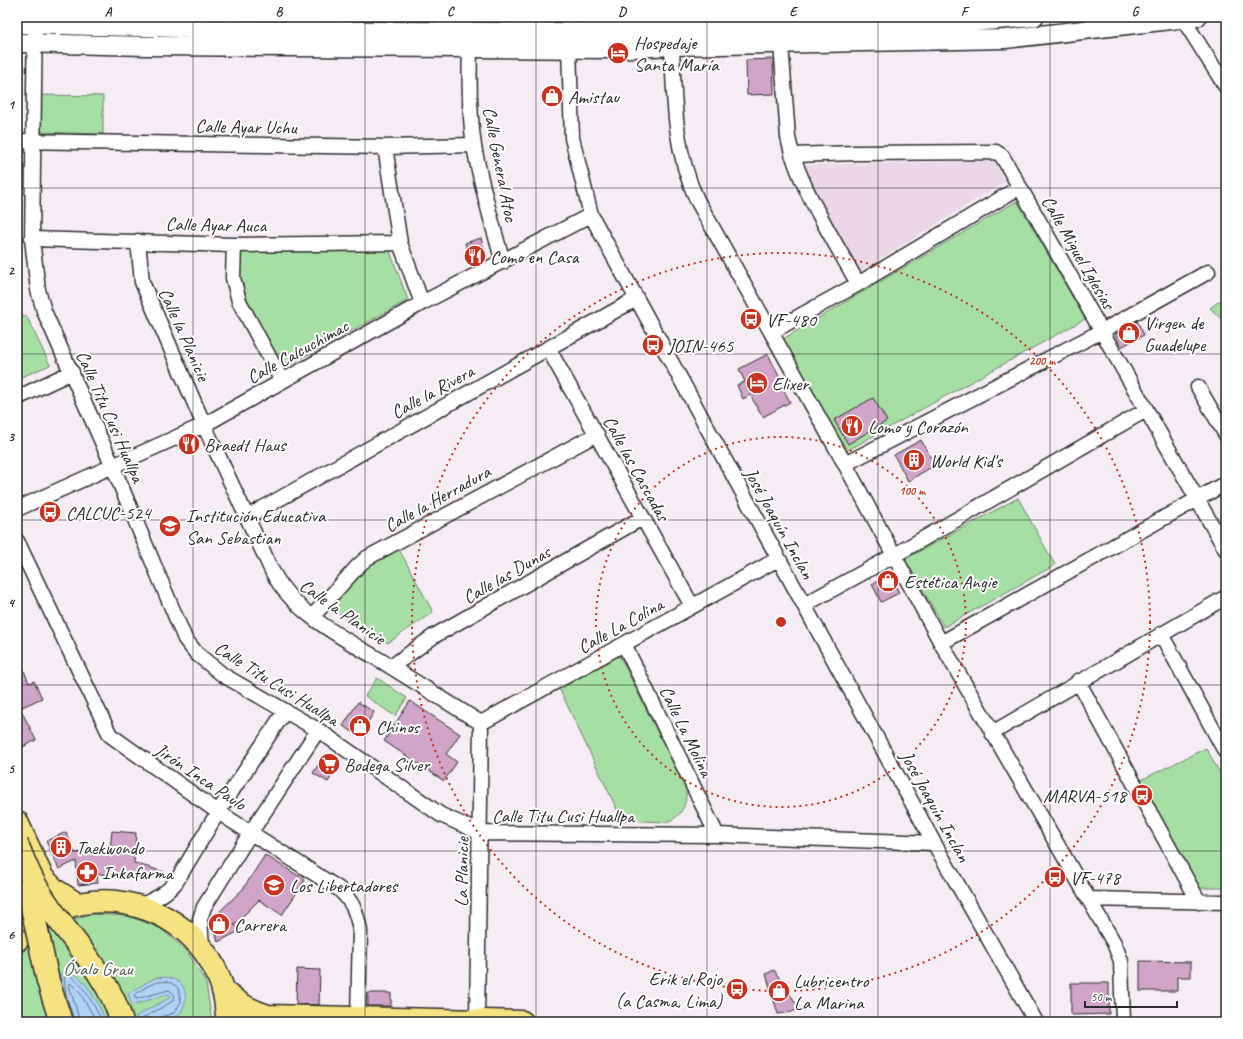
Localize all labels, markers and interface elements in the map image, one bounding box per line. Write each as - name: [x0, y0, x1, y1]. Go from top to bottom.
- text: A: [105, 4, 113, 20]
- text: B: [276, 4, 284, 20]
- text: C: [447, 4, 455, 20]
- text: D: [618, 4, 627, 20]
- text: E: [790, 4, 799, 20]
- text: F: [961, 4, 970, 20]
- text: G: [1132, 4, 1140, 20]
- place label: Hospedaje Santa María: [634, 31, 720, 77]
- hotel icon: Hospedaje Santa María: [605, 40, 631, 66]
- shop icon: Amistau: [539, 83, 565, 109]
- place label: Amistau: [568, 85, 620, 109]
- text: 1: [8, 97, 16, 113]
- street label: Calle General Atoc: [477, 105, 523, 225]
- street label: Calle Ayar Uchu: [195, 114, 298, 140]
- street label: Calle Miguel Iglesias: [1036, 191, 1121, 315]
- street label: Calle Ayar Auca: [165, 212, 268, 238]
- restaurant icon: Como en Casa: [462, 243, 488, 269]
- place label: Como en Casa: [490, 245, 580, 269]
- text: 2: [8, 263, 15, 279]
- street label: Calle la Planicie: [153, 284, 216, 386]
- bus stop icon: VF-480: [738, 306, 764, 332]
- place label: VF-480: [766, 308, 817, 332]
- place label: Virgen de Guadelupe: [1144, 311, 1207, 357]
- street label: Calle Calcuchimac: [243, 314, 354, 390]
- shop icon: Virgen de Guadelupe: [1116, 320, 1142, 346]
- bus stop icon: JOIN-465: [640, 332, 666, 358]
- place label: JOIN-465: [667, 334, 735, 358]
- street label: Calle Titu Cusi Huallpa: [70, 347, 151, 488]
- text: 200 m: [1029, 353, 1056, 369]
- street label: Calle la Rivera: [387, 358, 480, 424]
- hotel icon: Elixer: [744, 370, 770, 396]
- place label: Elixer: [772, 372, 811, 396]
- street label: Calle las Cascadas: [597, 412, 676, 527]
- restaurant icon: Lomo y Corazón: [839, 413, 865, 439]
- place label: Lomo y Corazón: [868, 415, 968, 439]
- text: 3: [8, 429, 15, 445]
- restaurant icon: Braedt Haus: [176, 431, 202, 457]
- place label: Braedt Haus: [204, 433, 288, 457]
- building icon: World Kid's: [901, 447, 927, 473]
- place label: World Kid's: [930, 449, 1004, 473]
- street label: Calle la Herradura: [380, 459, 496, 538]
- street label: José Joaquín Inclan: [738, 463, 820, 584]
- text: 100 m: [899, 483, 926, 499]
- bus stop icon: CALCUC-524: [37, 499, 63, 525]
- place label: CALCUC-524: [66, 501, 153, 525]
- place label: Institución Educativa San Sebastian: [186, 504, 327, 550]
- school or university icon: Institución Educativa San Sebastian: [157, 513, 183, 539]
- street label: Calle las Dunas: [458, 539, 556, 610]
- shop icon: Estética Angie: [875, 568, 901, 594]
- place label: Estética Angie: [904, 570, 998, 594]
- street label: Calle la Planicie: [295, 573, 392, 651]
- street label: Calle La Colina: [574, 592, 669, 659]
- text: 4: [8, 595, 16, 611]
- centre of rings: [774, 615, 788, 629]
- street label: Calle Titu Cusi Huallpa: [210, 636, 345, 733]
- street label: Calle La Molina: [654, 682, 719, 783]
- shop icon: Chinos: [347, 713, 373, 739]
- place label: Chinos: [376, 715, 421, 739]
- street label: Jirón Inca Paulo: [149, 737, 252, 817]
- street label: José Joaquín Inclan: [894, 746, 976, 867]
- supermarket icon: Bodega Silver: [316, 751, 342, 777]
- place label: Bodega Silver: [344, 753, 430, 777]
- text: 5: [8, 761, 15, 777]
- bus stop icon: MARVA-518: [1129, 782, 1155, 808]
- place label: MARVA-518: [1043, 784, 1128, 808]
- street label: Calle Titu Cusi Huallpa: [492, 804, 636, 828]
- building icon: Taekwondo: [48, 834, 74, 860]
- street label: La Planicie: [449, 835, 475, 907]
- place label: Taekwondo: [76, 836, 145, 860]
- pharmacy icon: Inkafarma: [74, 859, 100, 885]
- place label: Inkafarma: [102, 861, 175, 885]
- bus stop icon: VF-478: [1042, 864, 1068, 890]
- place label: VF-478: [1070, 866, 1122, 890]
- school or university icon: Los Libertadores: [261, 872, 287, 898]
- place label: Los Libertadores: [290, 874, 400, 898]
- shop icon: Carrera: [206, 911, 232, 937]
- place label: Carrera: [234, 913, 288, 937]
- text: 6: [8, 927, 15, 943]
- park label: Óvalo Grau: [63, 957, 134, 981]
- place label: Erik el Rojo (a Casma, Lima): [616, 967, 724, 1013]
- place label: Lubricentro La Marina: [794, 969, 870, 1015]
- bus stop icon: Erik el Rojo (a Casma, Lima): [724, 976, 750, 1002]
- shop icon: Lubricentro La Marina: [766, 978, 792, 1004]
- scale bar: [1085, 983, 1177, 1009]
- text: 50 m: [1091, 989, 1113, 1005]

